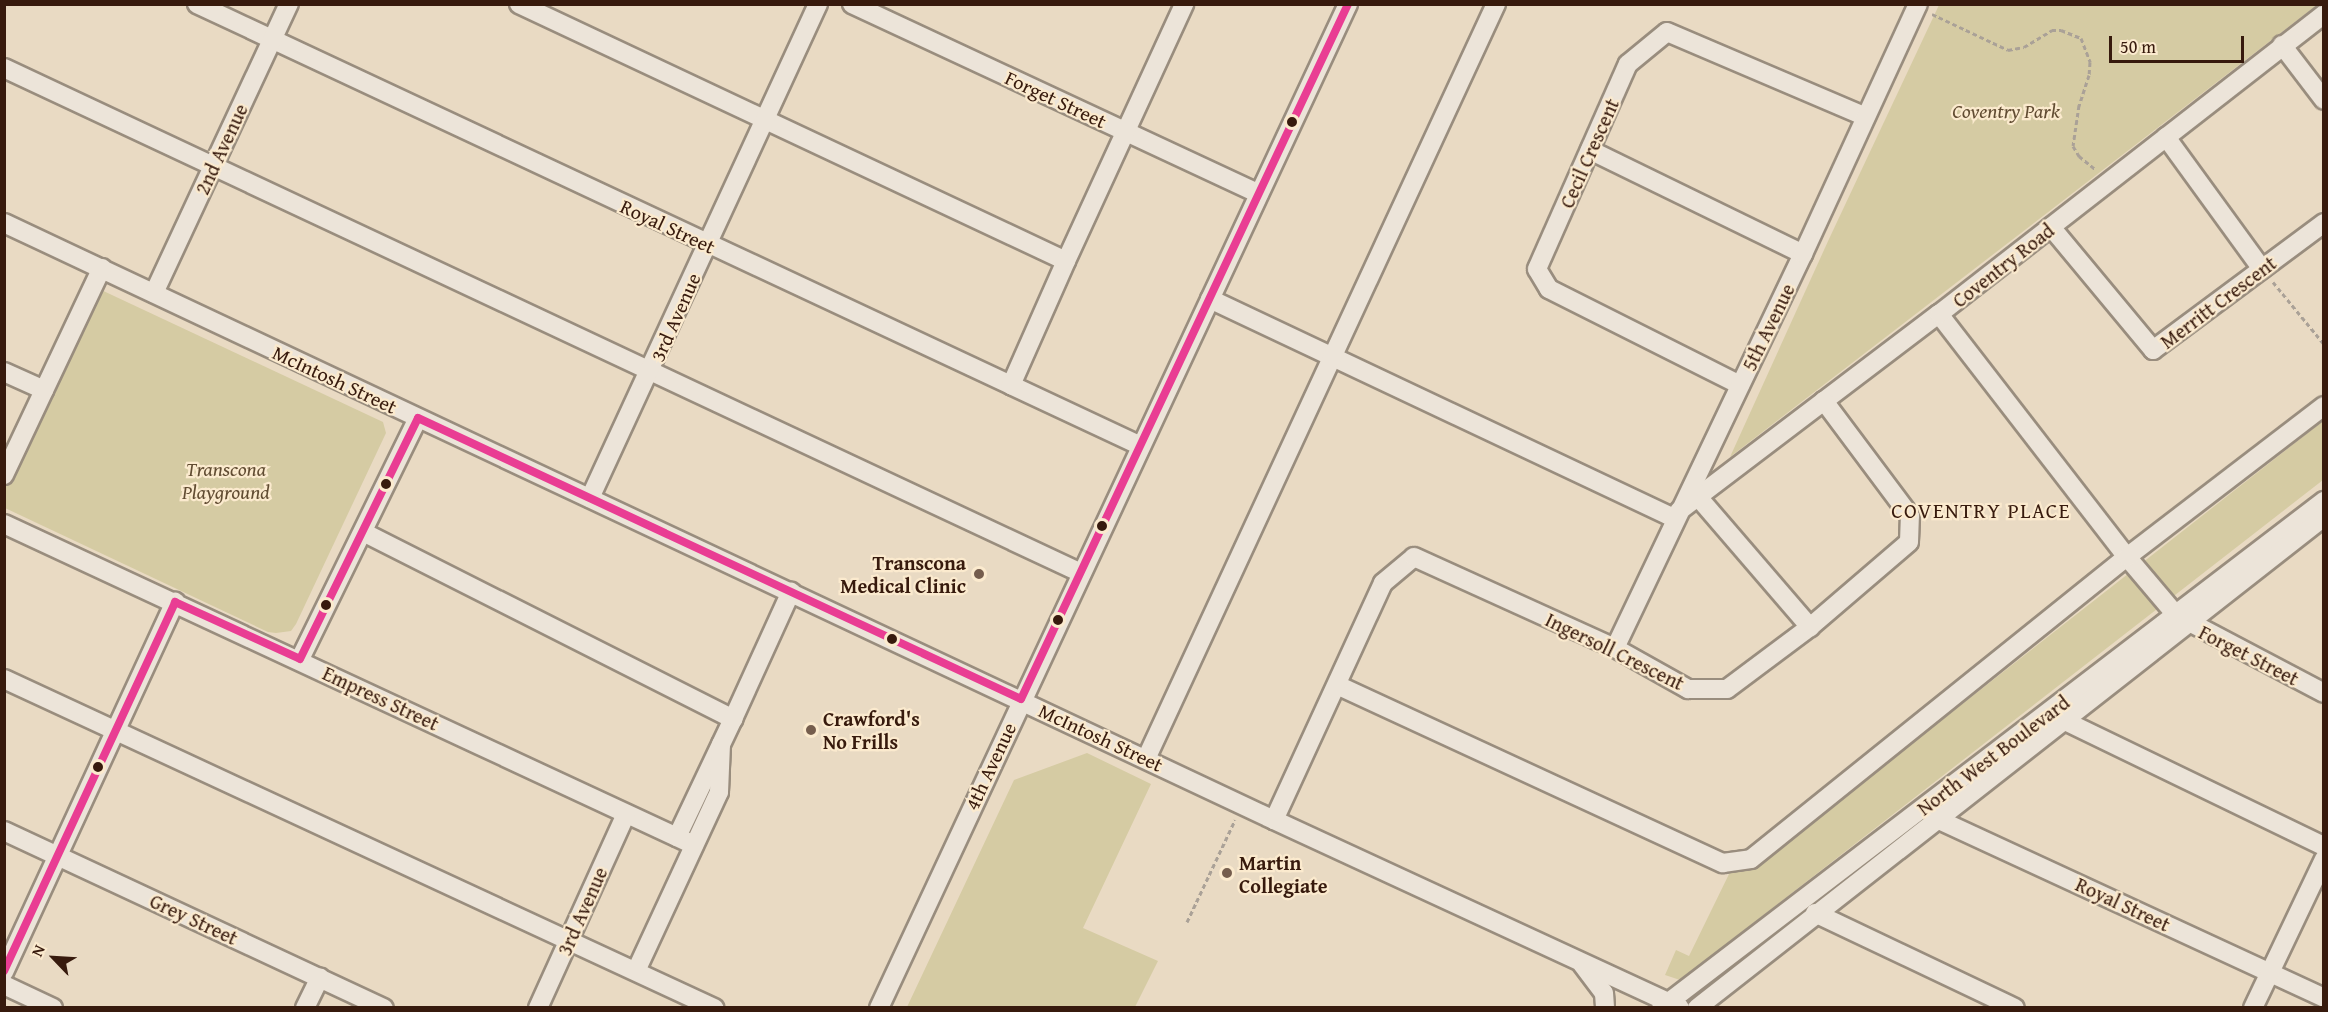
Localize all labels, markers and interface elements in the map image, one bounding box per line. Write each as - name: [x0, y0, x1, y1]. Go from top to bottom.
- scale bar: [2112, 24, 2247, 62]
- text: 50 m: [2120, 33, 2156, 60]
- street label: Forget Street: [1002, 65, 1110, 133]
- street label: Cecil Crescent: [1554, 94, 1624, 212]
- park label: Coventry Park: [1952, 98, 2060, 122]
- street label: 2nd Avenue: [190, 100, 252, 198]
- unlabelled marker: [1286, 116, 1298, 128]
- street label: Royal Street: [617, 194, 719, 258]
- street label: Coventry Road: [1947, 218, 2059, 312]
- street label: Merritt Crescent: [2155, 251, 2281, 353]
- street label: 3rd Avenue: [645, 269, 705, 365]
- street label: 5th Avenue: [1737, 280, 1799, 374]
- street label: McIntosh Street: [269, 340, 401, 418]
- park label: Transcona Playground: [182, 457, 270, 504]
- unlabelled marker: [380, 478, 392, 490]
- district label: COVENTRY PLACE: [1891, 498, 2071, 524]
- unlabelled marker: [1096, 520, 1108, 532]
- place label: Transcona Medical Clinic: [840, 550, 966, 597]
- marker: Transcona Medical Clinic: [970, 565, 988, 583]
- unlabelled marker: [320, 599, 332, 611]
- street label: Ingersoll Crescent: [1542, 607, 1688, 695]
- unlabelled marker: [1052, 614, 1064, 626]
- street label: Forget Street: [2195, 620, 2303, 690]
- unlabelled marker: [886, 633, 898, 645]
- street label: Empress Street: [319, 661, 443, 735]
- street label: North West Boulevard: [1912, 690, 2074, 820]
- street label: McIntosh Street: [1035, 698, 1167, 776]
- place label: Crawford's No Frills: [823, 706, 920, 753]
- street label: 4th Avenue: [959, 718, 1021, 814]
- marker: Crawford's No Frills: [804, 723, 818, 737]
- unlabelled marker: [92, 761, 104, 773]
- place label: Martin Collegiate: [1239, 850, 1328, 897]
- street label: 3rd Avenue: [552, 863, 612, 959]
- marker: Martin Collegiate: [1220, 866, 1234, 880]
- street label: Royal Street: [2072, 872, 2174, 936]
- street label: Grey Street: [146, 888, 242, 950]
- north arrow: [24, 928, 84, 988]
- text: N: [25, 940, 51, 960]

